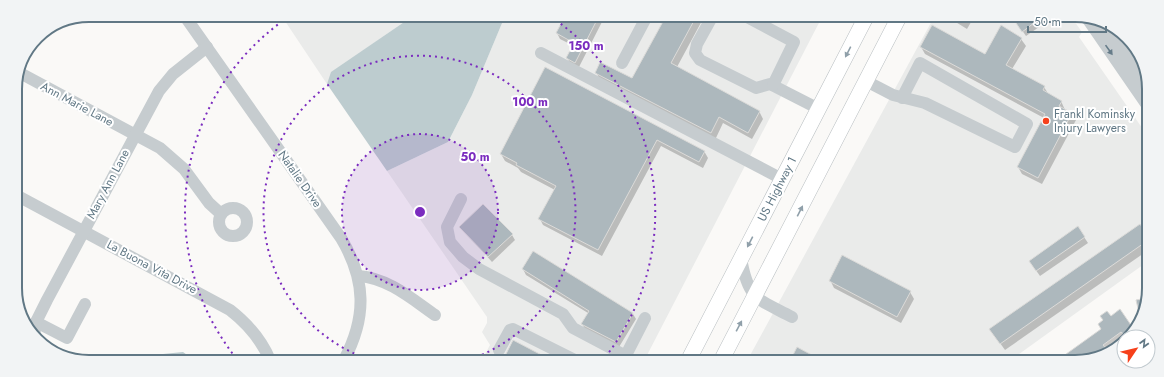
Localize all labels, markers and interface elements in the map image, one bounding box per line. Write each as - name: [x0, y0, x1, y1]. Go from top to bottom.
- scale bar: [1028, 8, 1106, 34]
- text: 50 m: [1034, 13, 1061, 31]
- text: 150 m: [568, 37, 604, 55]
- one-way arrow: [1105, 44, 1113, 55]
- one-way arrow: [845, 46, 852, 57]
- street label: Ann Marie Lane: [37, 77, 117, 131]
- text: 100 m: [512, 93, 548, 111]
- place label: Frankl Kominsky Injury Lawyers: [1054, 105, 1136, 137]
- marker: Frankl Kominsky Injury Lawyers: [1041, 116, 1051, 126]
- street label: Mary Ann Lane: [82, 146, 134, 222]
- street label: Natalie Drive: [274, 147, 326, 211]
- text: 50 m: [460, 148, 490, 166]
- street label: US Highway 1: [753, 153, 801, 225]
- centre of rings: [413, 205, 427, 219]
- one-way arrow: [797, 206, 803, 217]
- street label: La Buona Vita Drive: [104, 236, 200, 298]
- one-way arrow: [747, 236, 753, 247]
- one-way arrow: [736, 321, 742, 332]
- north arrow: [1116, 329, 1156, 369]
- text: N: [1135, 335, 1153, 351]

